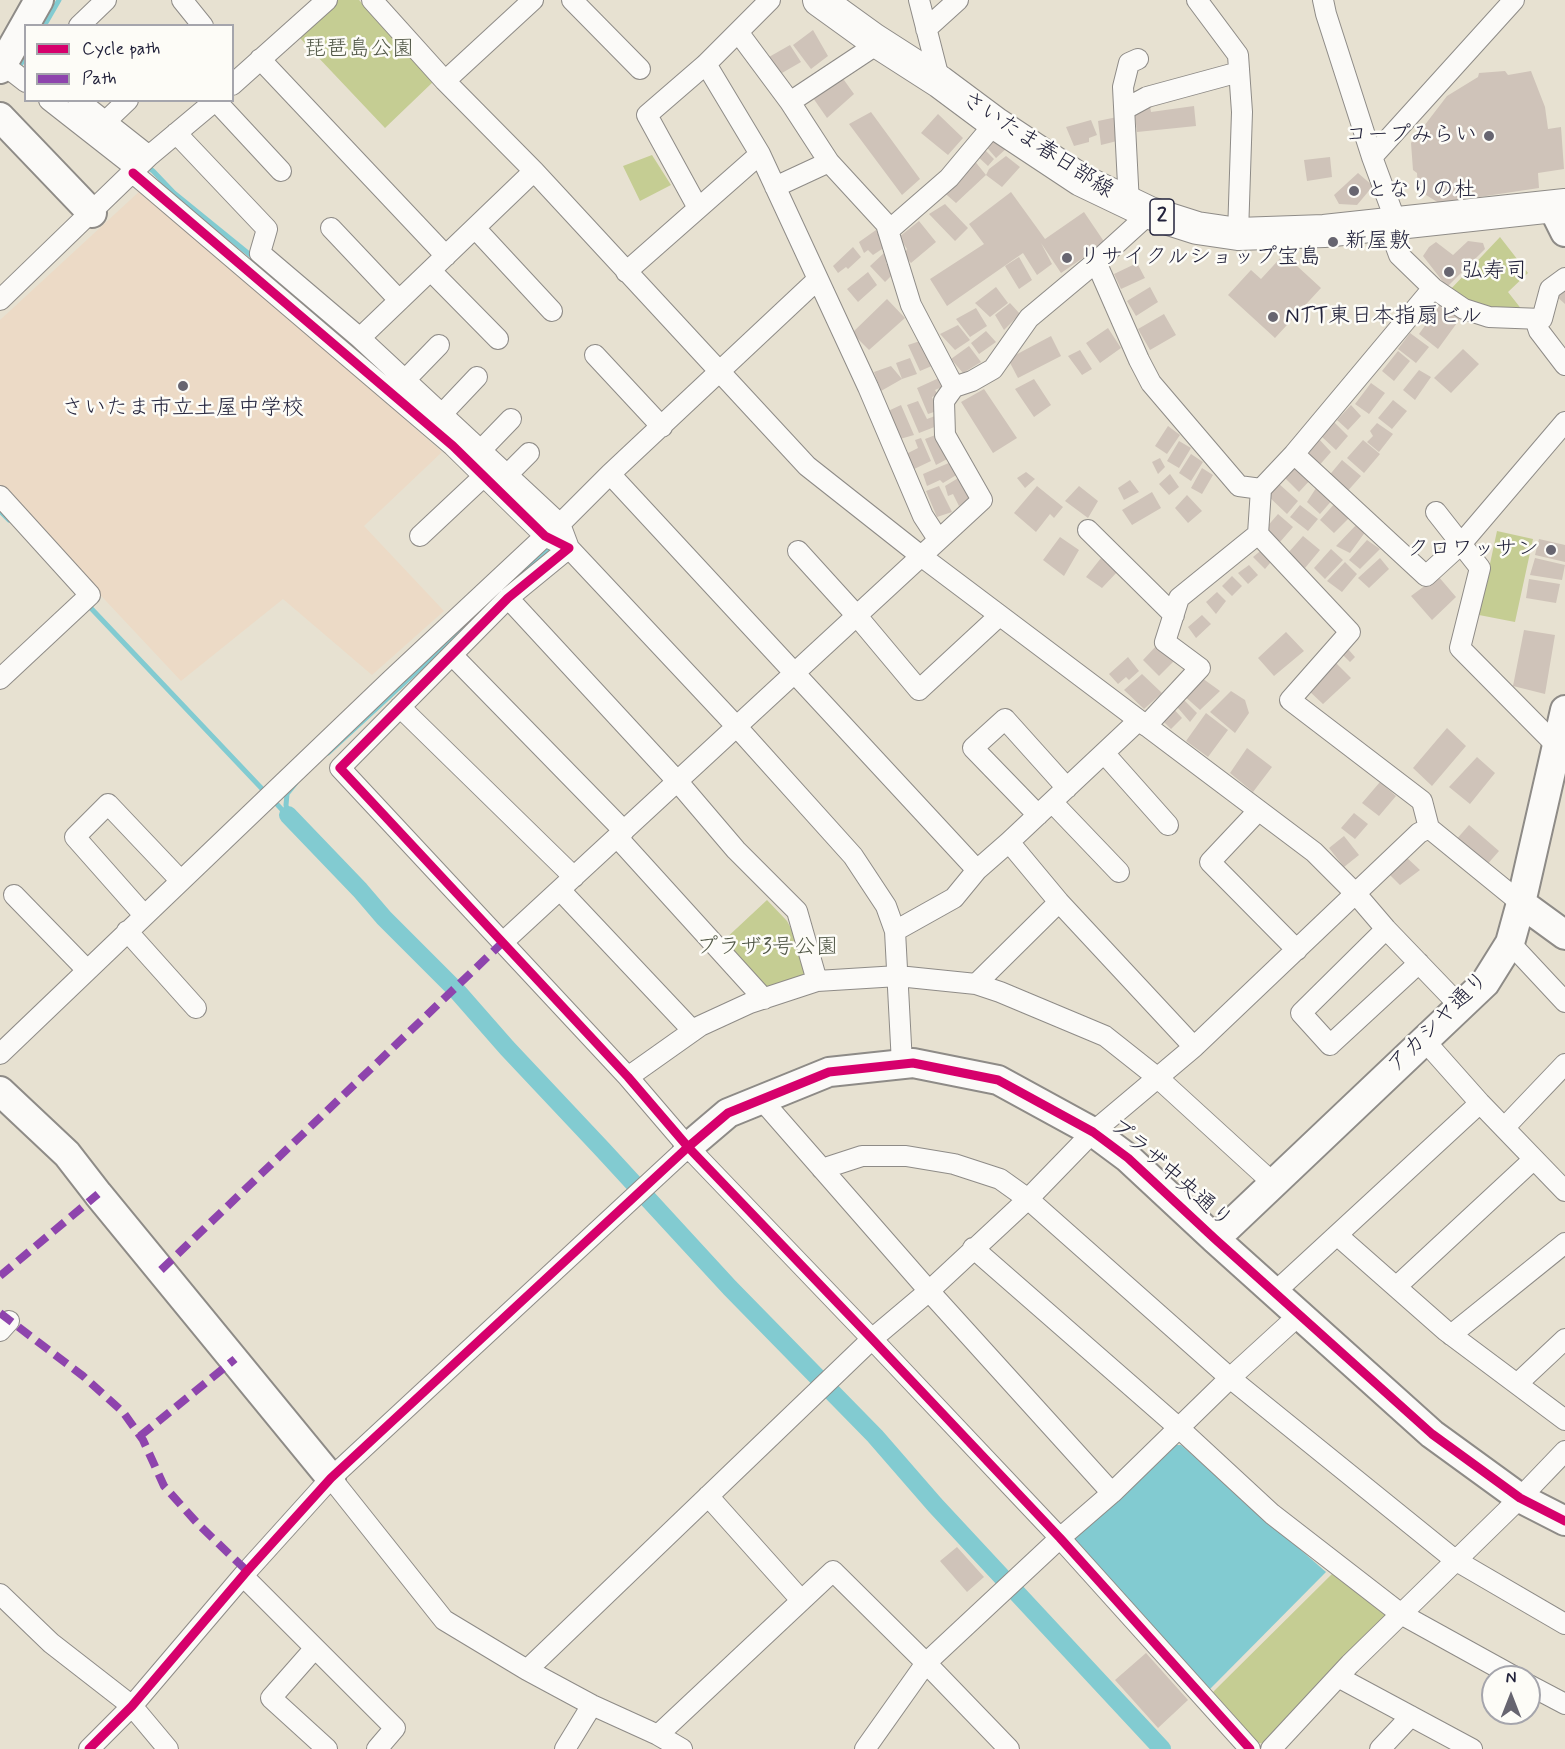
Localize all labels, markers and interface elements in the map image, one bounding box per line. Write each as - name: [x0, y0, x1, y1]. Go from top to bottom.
- legend: [24, 24, 234, 102]
- text: Cycle path: [82, 37, 160, 61]
- park label: 琵琶島公園: [304, 37, 414, 63]
- text: Path: [82, 67, 117, 91]
- street label: さいたま春日部線: [956, 87, 1118, 205]
- place label: コープみらい: [1345, 123, 1477, 149]
- marker: コープみらい: [1482, 129, 1496, 143]
- place label: となりの杜: [1366, 178, 1476, 204]
- marker: となりの杜: [1347, 184, 1361, 198]
- road number: 2: [1150, 199, 1174, 235]
- place label: 新屋敷: [1345, 229, 1411, 255]
- marker: 新屋敷: [1326, 235, 1340, 249]
- place label: リサイクルショップ宝島: [1079, 245, 1321, 271]
- marker: リサイクルショップ宝島: [1060, 251, 1074, 265]
- place label: 弘寿司: [1461, 259, 1527, 285]
- marker: 弘寿司: [1442, 265, 1456, 279]
- place label: NTT東日本指扇ビル: [1285, 304, 1483, 330]
- marker: NTT東日本指扇ビル: [1266, 310, 1280, 324]
- marker: さいたま市立土屋中学校: [176, 379, 190, 393]
- place label: さいたま市立土屋中学校: [62, 396, 304, 422]
- place label: クロワッサン: [1407, 537, 1539, 563]
- marker: クロワッサン: [1544, 543, 1558, 557]
- park label: プラザ3号公園: [696, 935, 838, 961]
- street label: アカシヤ通り: [1383, 967, 1495, 1079]
- street label: プラザ中央通り: [1103, 1114, 1237, 1234]
- north arrow: [1481, 1665, 1541, 1725]
- text: N: [1506, 1668, 1516, 1689]

